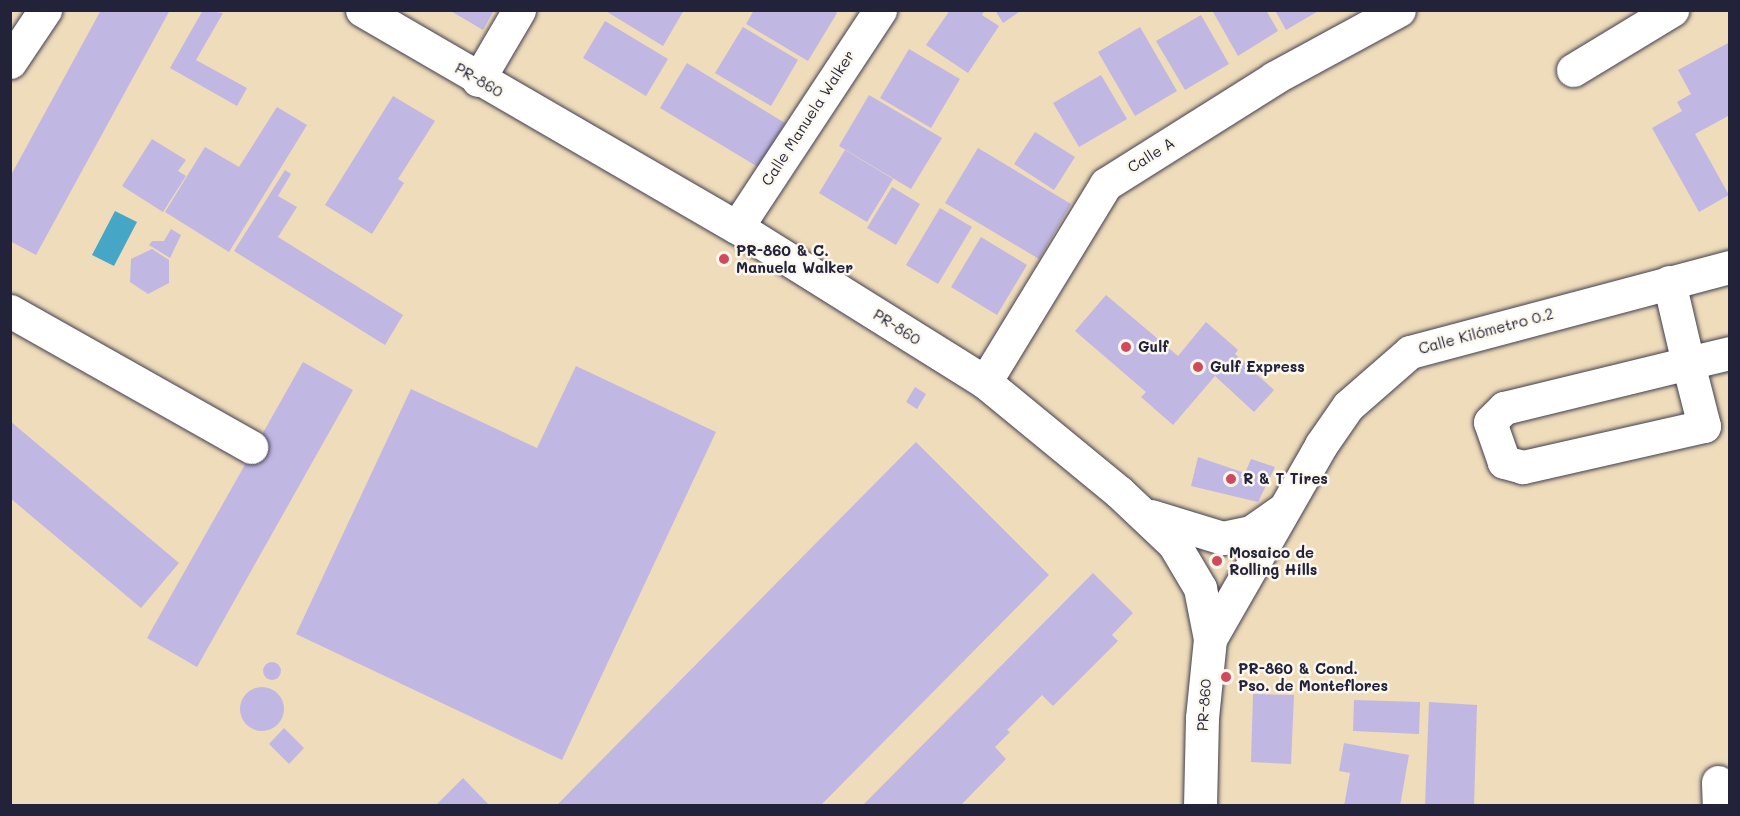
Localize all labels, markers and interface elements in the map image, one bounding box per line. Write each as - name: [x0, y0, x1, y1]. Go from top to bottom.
- street label: Calle Manuela Walker: [757, 47, 859, 189]
- street label: PR-860: [452, 59, 506, 101]
- street label: Calle A: [1124, 134, 1178, 176]
- place label: PR-860 & C. Manuela Walker: [736, 241, 853, 276]
- marker: PR-860 & C. Manuela Walker: [717, 252, 731, 266]
- street label: Calle Kilómetro 0.2: [1416, 304, 1556, 358]
- street label: PR-860: [870, 305, 924, 349]
- place label: Gulf: [1138, 338, 1169, 356]
- marker: Gulf: [1119, 340, 1133, 354]
- place label: Gulf Express: [1210, 358, 1305, 376]
- marker: Gulf Express: [1191, 360, 1205, 374]
- place label: R & T Tires: [1243, 470, 1328, 488]
- marker: R & T Tires: [1224, 472, 1238, 486]
- place label: Mosaico de Rolling Hills: [1229, 543, 1317, 578]
- marker: Mosaico de Rolling Hills: [1210, 554, 1224, 568]
- place label: PR-860 & Cond. Pso. de Monteflores: [1238, 659, 1388, 694]
- marker: PR-860 & Cond. Pso. de Monteflores: [1219, 670, 1233, 684]
- street label: PR-860: [1193, 678, 1215, 732]

